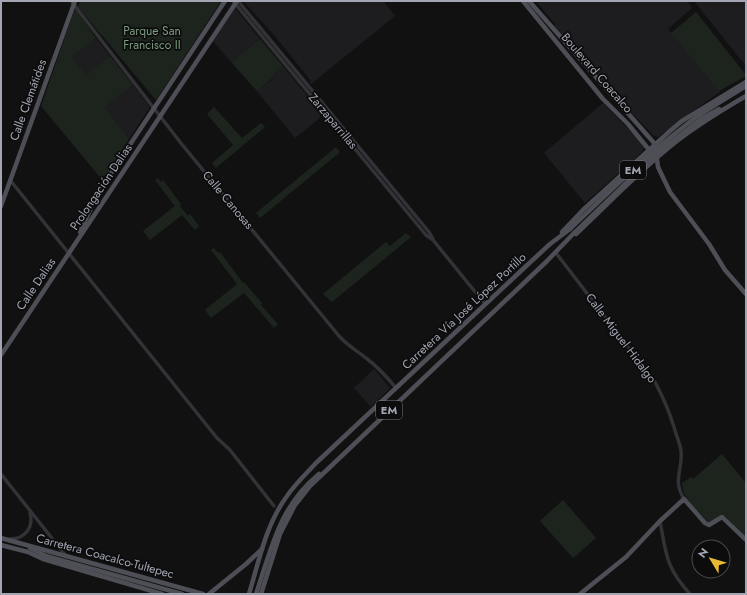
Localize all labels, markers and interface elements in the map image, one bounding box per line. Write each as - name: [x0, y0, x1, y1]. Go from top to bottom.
- park label: Parque San Francisco II: [123, 22, 181, 54]
- street label: Boulevard Coacalco: [557, 29, 637, 117]
- street label: Calle Clemátides: [5, 57, 51, 143]
- street label: Zarzaparrillas: [304, 89, 362, 153]
- street label: Prolongación Dalias: [65, 140, 137, 234]
- road number: EM: [620, 161, 646, 179]
- street label: Calle Canosas: [198, 167, 258, 233]
- street label: Carretera Vía José López Portillo: [398, 248, 530, 374]
- street label: Calle Dalias: [12, 254, 60, 314]
- street label: Calle Miguel Hidalgo: [581, 289, 661, 387]
- road number: EM: [376, 401, 402, 419]
- street label: Carretera Coacalco-Tultepec: [34, 529, 176, 583]
- north arrow: [691, 539, 731, 579]
- text: N: [694, 544, 712, 561]

